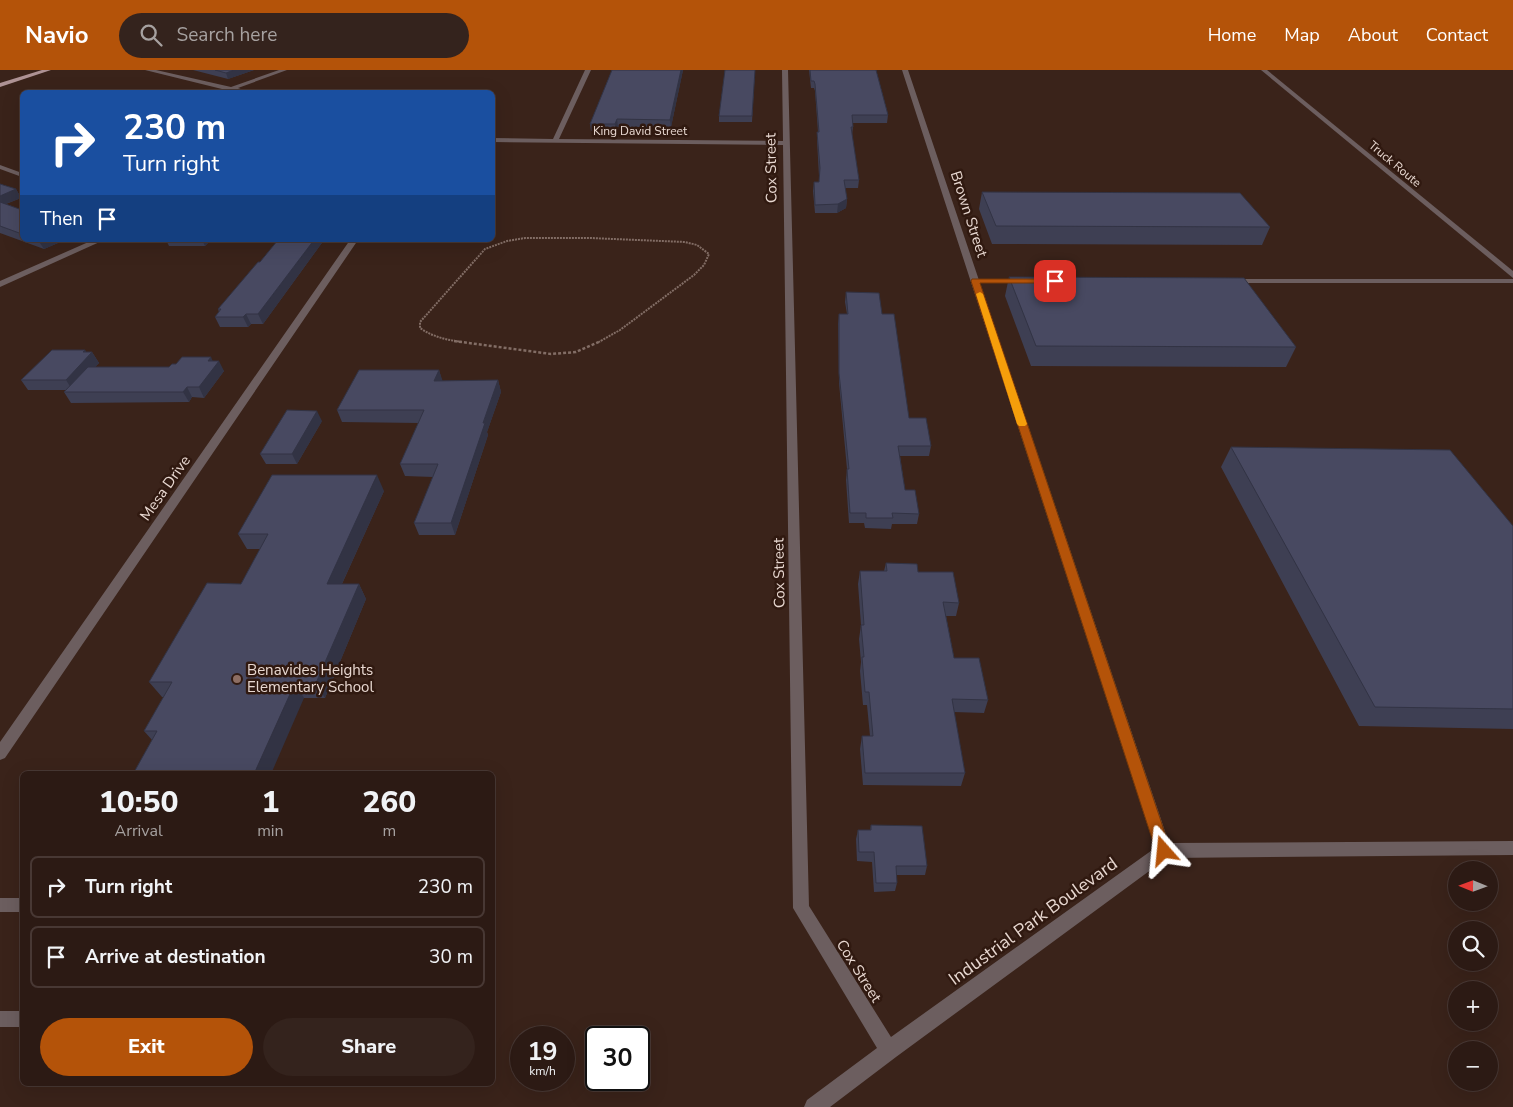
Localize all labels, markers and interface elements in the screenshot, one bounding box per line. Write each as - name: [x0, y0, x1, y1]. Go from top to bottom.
- search box: [119, 13, 469, 58]
- text: Navio: [25, 19, 89, 51]
- icon: search: [137, 21, 165, 49]
- text: Search here: [177, 22, 277, 48]
- text: Home: [1208, 23, 1256, 47]
- text: Map: [1284, 23, 1320, 47]
- text: About: [1348, 23, 1398, 47]
- text: Contact: [1426, 23, 1488, 47]
- text: 230 m: [123, 104, 226, 151]
- icon: right: [40, 110, 105, 175]
- street label: King David Street: [593, 123, 688, 139]
- street label: Cox Street: [760, 132, 782, 203]
- street label: Truck Route: [1365, 137, 1425, 191]
- text: Turn right: [123, 149, 219, 179]
- street label: Brown Street: [946, 168, 993, 260]
- icon: arrive: [93, 205, 121, 233]
- text: Then: [40, 206, 83, 232]
- pin: [1034, 260, 1076, 302]
- icon: arrive: [1041, 267, 1069, 295]
- street label: Mesa Drive: [135, 451, 195, 525]
- street label: Cox Street: [768, 537, 790, 608]
- place label: Benavides Heights Elementary School: [247, 660, 374, 697]
- marker: Benavides Heights Elementary School: [231, 673, 243, 685]
- text: 10:50: [99, 782, 178, 823]
- text: 1: [261, 782, 279, 823]
- text: 260: [362, 782, 416, 823]
- text: Arrival: [115, 820, 163, 842]
- text: min: [257, 820, 284, 842]
- text: m: [382, 820, 396, 842]
- position arrow: [1137, 824, 1189, 876]
- street label: Industrial Park Boulevard: [944, 852, 1122, 990]
- north arrow: [1448, 861, 1498, 911]
- map controls: [1448, 861, 1498, 1091]
- icon: right: [42, 873, 70, 901]
- text: Turn right: [85, 874, 172, 900]
- text: 230 m: [418, 874, 473, 900]
- button: search: [1448, 921, 1498, 971]
- street label: Cox Street: [832, 936, 887, 1007]
- icon: arrive: [42, 943, 70, 971]
- text: Arrive at destination: [85, 944, 266, 970]
- text: 30 m: [429, 944, 473, 970]
- button: +: [1448, 981, 1498, 1031]
- button: Exit: [40, 1018, 253, 1076]
- button: Share: [263, 1018, 475, 1076]
- speed limit sign: 30: [585, 1026, 650, 1091]
- text: 19: [527, 1035, 558, 1069]
- button: −: [1448, 1041, 1498, 1091]
- text: km/h: [529, 1063, 556, 1079]

